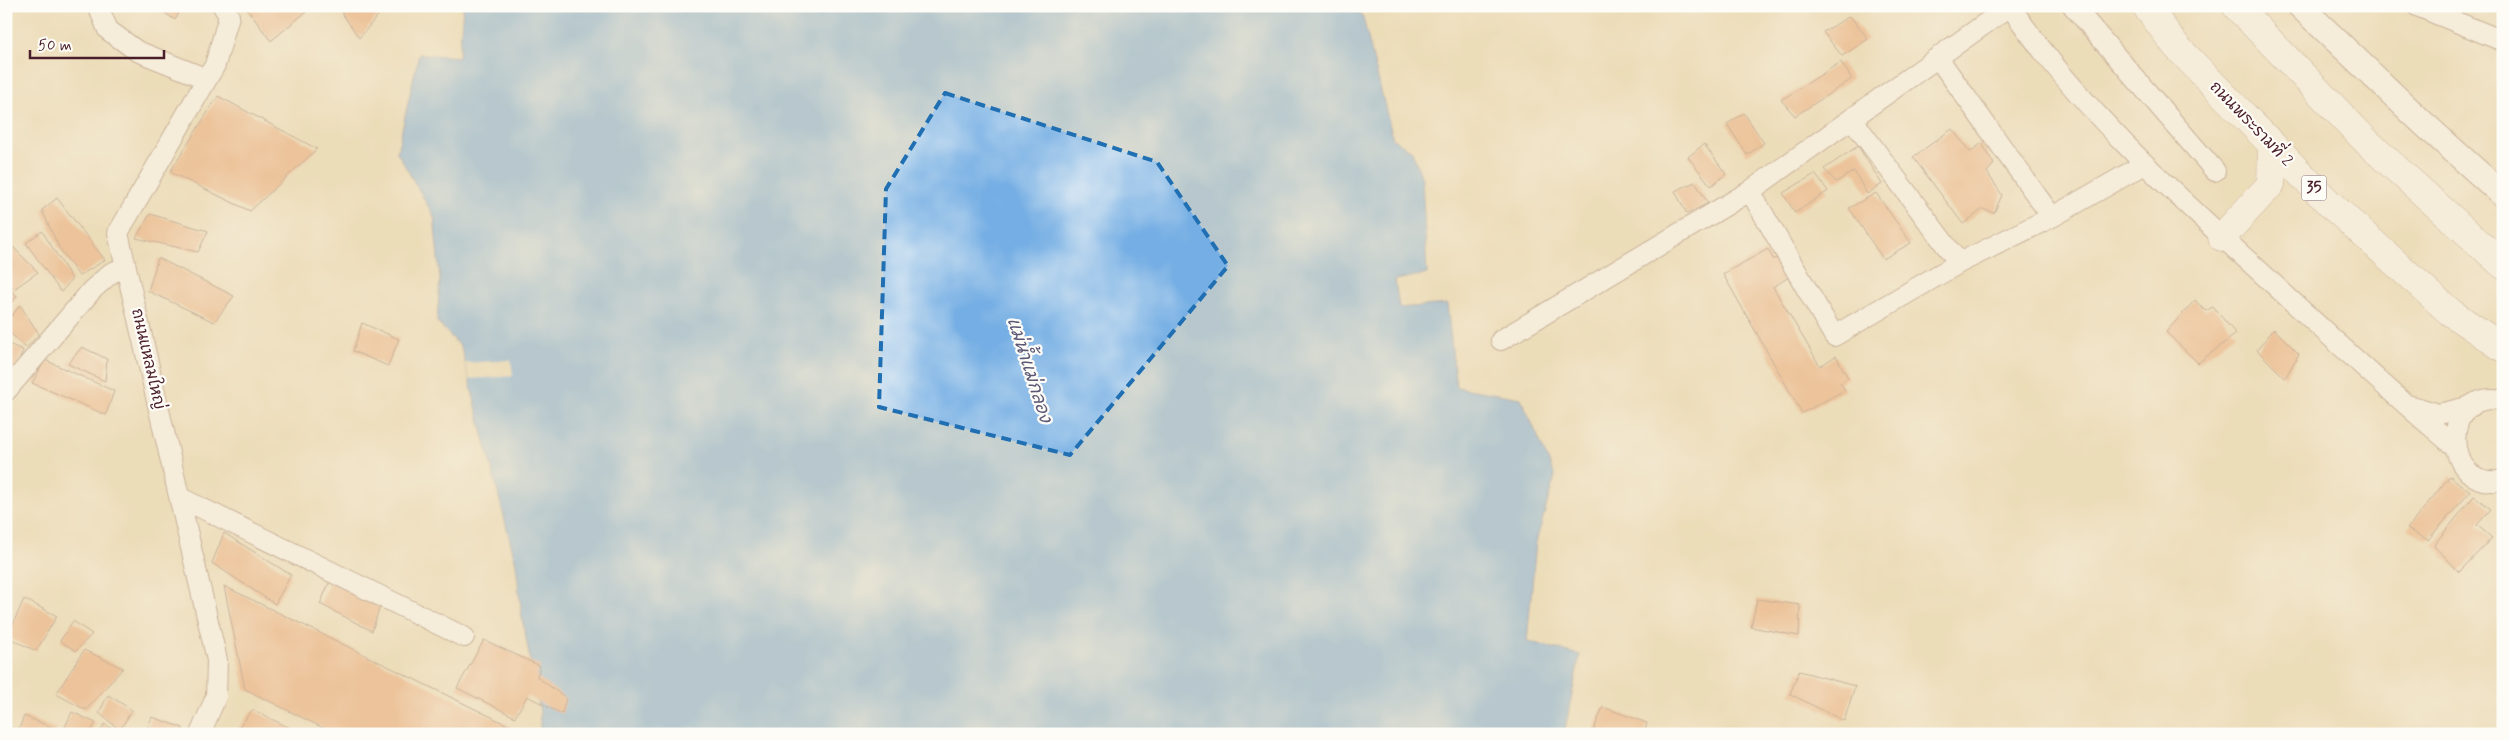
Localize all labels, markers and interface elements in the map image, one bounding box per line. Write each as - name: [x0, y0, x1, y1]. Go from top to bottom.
- scale bar: [30, 28, 164, 60]
- text: 50 m: [38, 36, 72, 56]
- street label: ถนนพระรามที่ 2: [2205, 73, 2301, 171]
- road number: 35: [2302, 176, 2326, 200]
- street label: ถนนแหลมใหญ่: [126, 306, 172, 412]
- water label: แม่น้ำแม่กลอง: [1001, 313, 1063, 427]

